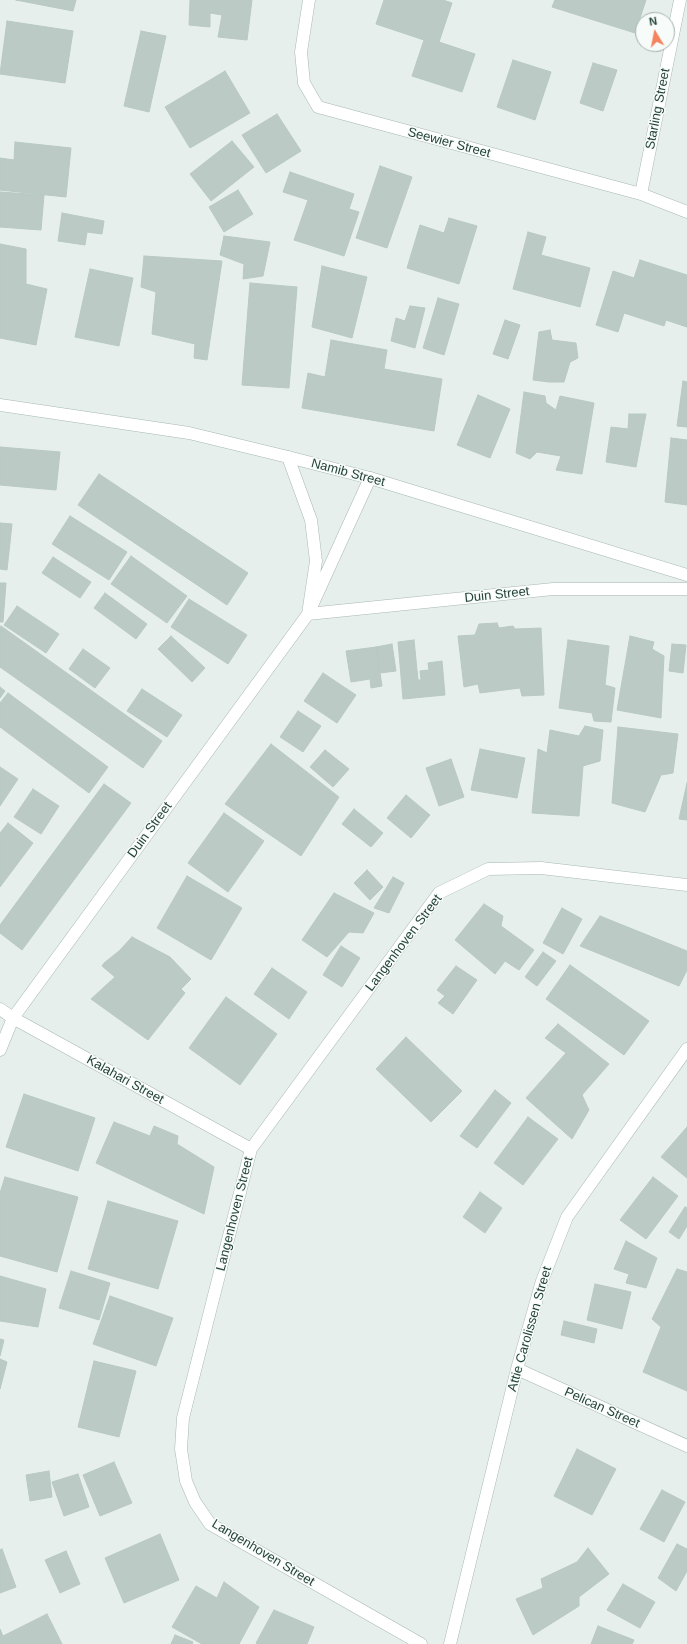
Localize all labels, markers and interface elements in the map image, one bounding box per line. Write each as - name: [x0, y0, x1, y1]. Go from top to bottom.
- north arrow: [635, 12, 675, 52]
- text: N: [648, 15, 658, 28]
- street label: Starling Street: [642, 67, 674, 151]
- street label: Seewier Street: [406, 124, 492, 162]
- street label: Namib Street: [309, 456, 387, 490]
- street label: Duin Street: [464, 584, 530, 606]
- street label: Duin Street: [125, 799, 175, 861]
- street label: Langenhoven Street: [363, 892, 445, 994]
- street label: Kalahari Street: [84, 1052, 166, 1108]
- street label: Langenhoven Street: [213, 1155, 257, 1273]
- street label: Attie Carolissen Street: [505, 1265, 555, 1393]
- street label: Pelican Street: [562, 1384, 642, 1432]
- street label: Langenhoven Street: [209, 1516, 317, 1590]

